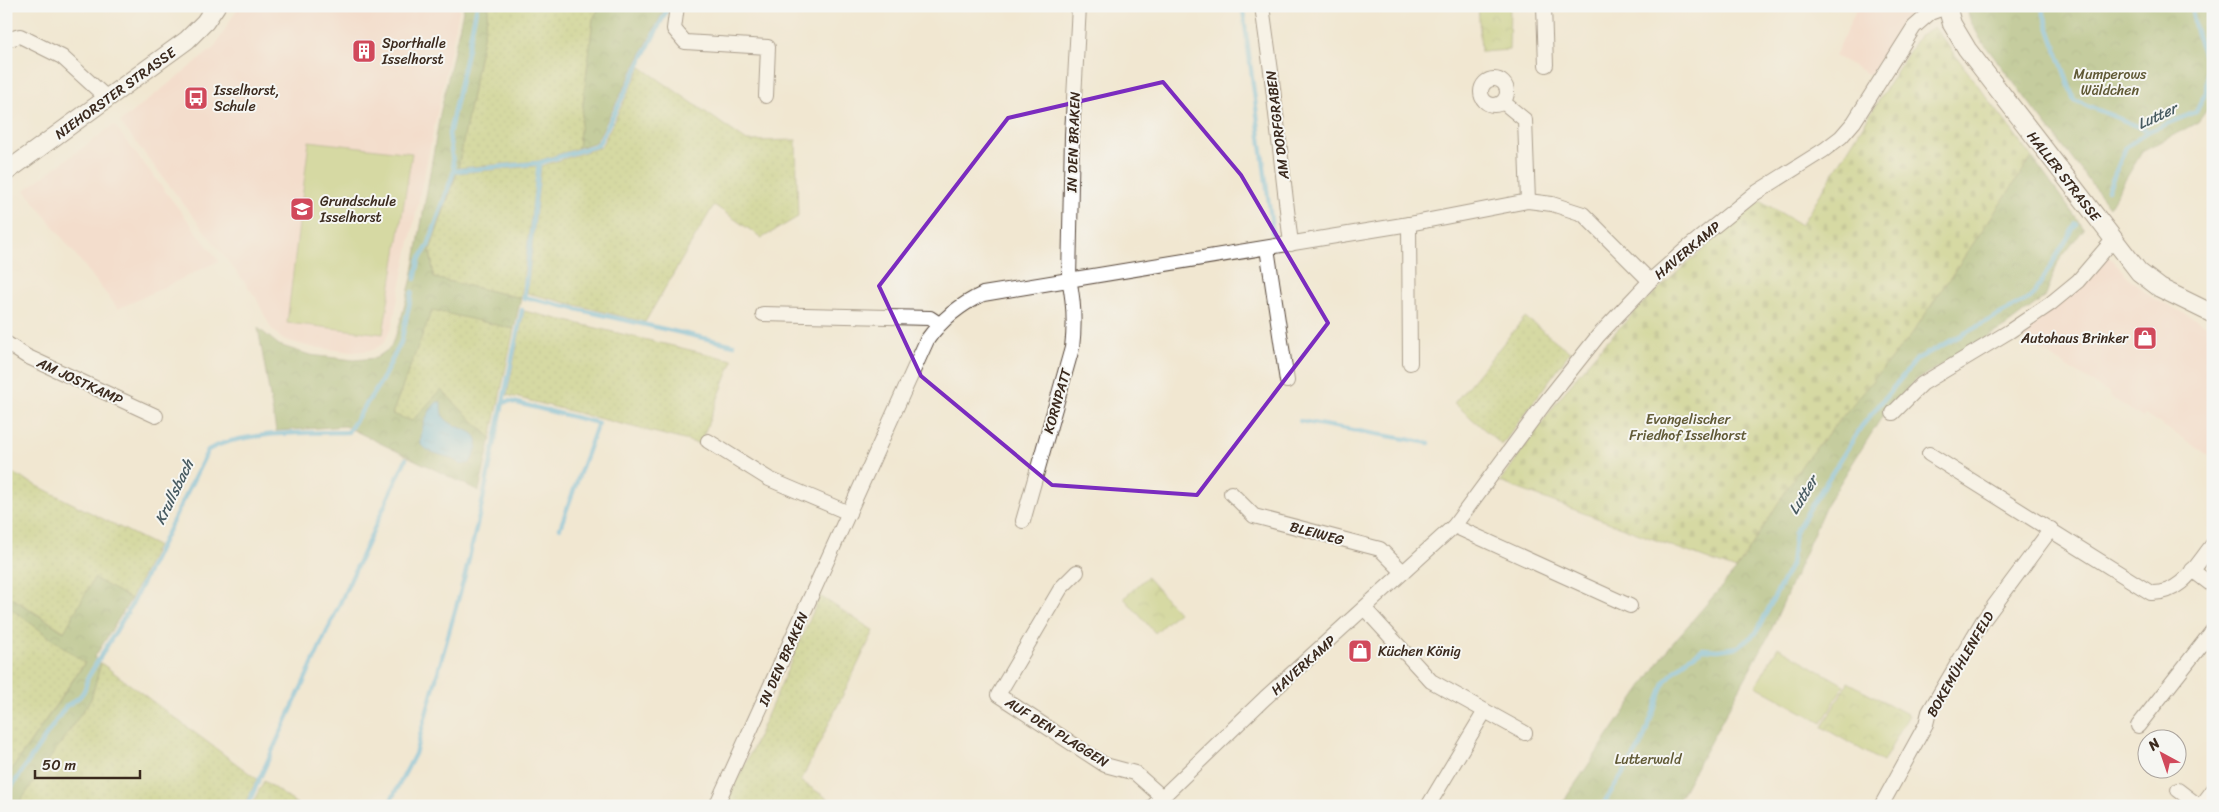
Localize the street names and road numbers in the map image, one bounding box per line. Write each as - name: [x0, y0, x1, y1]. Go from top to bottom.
- street label: NIEHORSTER STRASSE: [49, 40, 182, 146]
- street label: AM DORFGRABEN: [1258, 69, 1297, 182]
- street label: IN DEN BRAKEN: [1059, 91, 1088, 194]
- street label: HALLER STRASSE: [2020, 126, 2108, 228]
- street label: HAVERKAMP: [1648, 215, 1726, 286]
- street label: AM JOSTKAMP: [32, 350, 127, 413]
- street label: KORNPATT: [1036, 365, 1079, 437]
- street label: BLEIWEG: [1287, 514, 1347, 553]
- street label: BOKEMÜHLENFELD: [1920, 606, 2001, 722]
- street label: IN DEN BRAKEN: [751, 608, 816, 711]
- street label: HAVERKAMP: [1265, 629, 1342, 702]
- street label: AUF DEN PLAGGEN: [999, 690, 1114, 774]

